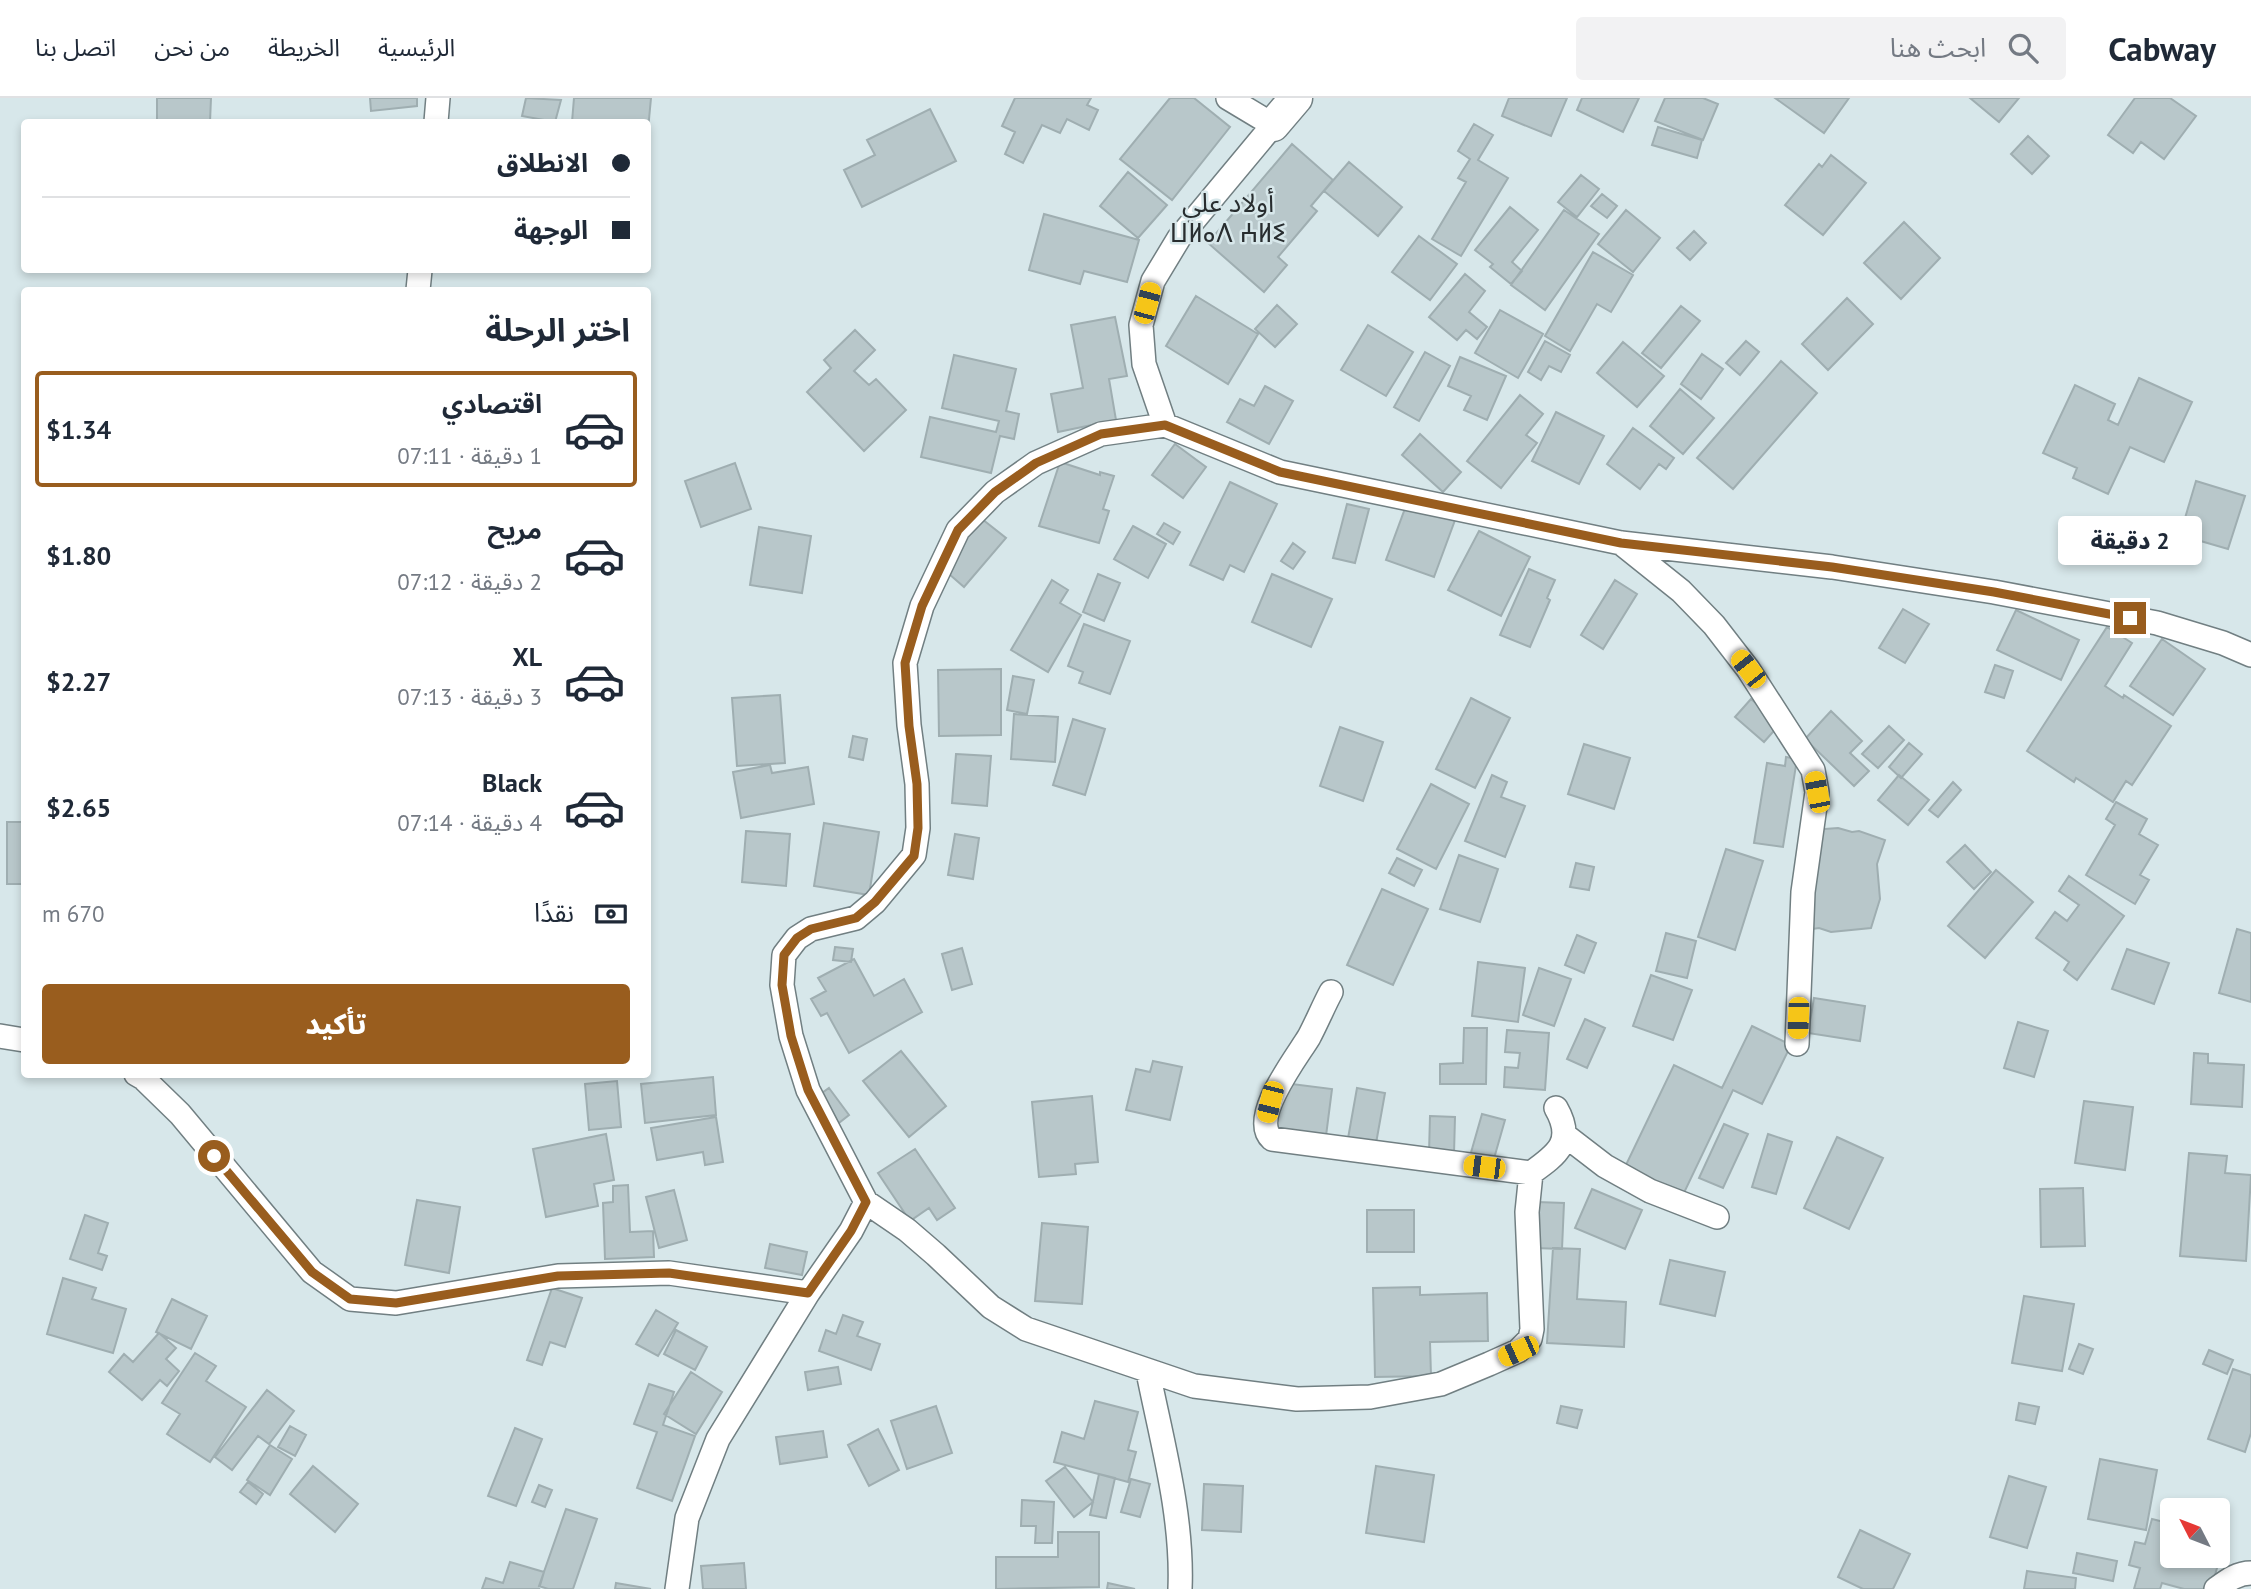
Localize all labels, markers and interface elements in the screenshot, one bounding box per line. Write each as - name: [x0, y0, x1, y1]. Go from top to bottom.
- search box: [1576, 17, 2066, 80]
- text: Cabway: [2108, 27, 2216, 70]
- icon: search: [2004, 29, 2042, 67]
- text: ابحث هنا: [1890, 31, 1986, 64]
- text: اتصل بنا: [35, 32, 116, 63]
- text: من نحن: [154, 32, 230, 63]
- text: الخريطة: [268, 32, 340, 63]
- text: الرئيسية: [378, 32, 455, 63]
- text: الانطلاق: [497, 146, 588, 179]
- district label: أولاد علي ⵡⵍⴰⴷ ⵄⵍⵉ: [1170, 186, 1286, 249]
- text: الوجهة: [514, 213, 588, 246]
- car: [1132, 280, 1163, 326]
- text: اختر الرحلة: [485, 308, 630, 350]
- text: اقتصادي: [442, 387, 542, 420]
- icon: car: [563, 398, 626, 461]
- text: $1.34: [46, 413, 111, 446]
- text: 1 دقيقة · 07:11: [397, 441, 542, 470]
- text: مريح: [487, 513, 542, 546]
- callout: 2 دقيقة: [2058, 517, 2202, 566]
- icon: car: [563, 524, 626, 587]
- text: 2 دقيقة: [2091, 526, 2169, 555]
- text: $1.80: [46, 539, 111, 572]
- text: 2 دقيقة · 07:12: [397, 567, 542, 596]
- route end: [2114, 602, 2146, 634]
- text: XL: [512, 640, 542, 673]
- car: [1727, 646, 1770, 692]
- icon: car: [563, 650, 626, 713]
- text: $2.27: [46, 665, 111, 698]
- text: 3 دقيقة · 07:13: [397, 682, 542, 711]
- text: Black: [482, 766, 542, 799]
- car: [1803, 769, 1832, 815]
- icon: car: [563, 776, 626, 839]
- text: $2.65: [46, 791, 111, 824]
- text: 4 دقيقة · 07:14: [397, 808, 542, 837]
- icon: cash: [592, 895, 630, 933]
- text: نقدًا: [534, 896, 574, 929]
- text: 670 m: [42, 899, 104, 928]
- button: تأكيد: [42, 984, 630, 1064]
- car: [1787, 997, 1810, 1039]
- car: [1255, 1079, 1286, 1125]
- route start: [198, 1140, 230, 1172]
- car: [1462, 1154, 1507, 1180]
- car: [1495, 1333, 1542, 1369]
- north arrow: [2160, 1498, 2230, 1568]
- map controls: [2160, 1498, 2230, 1568]

